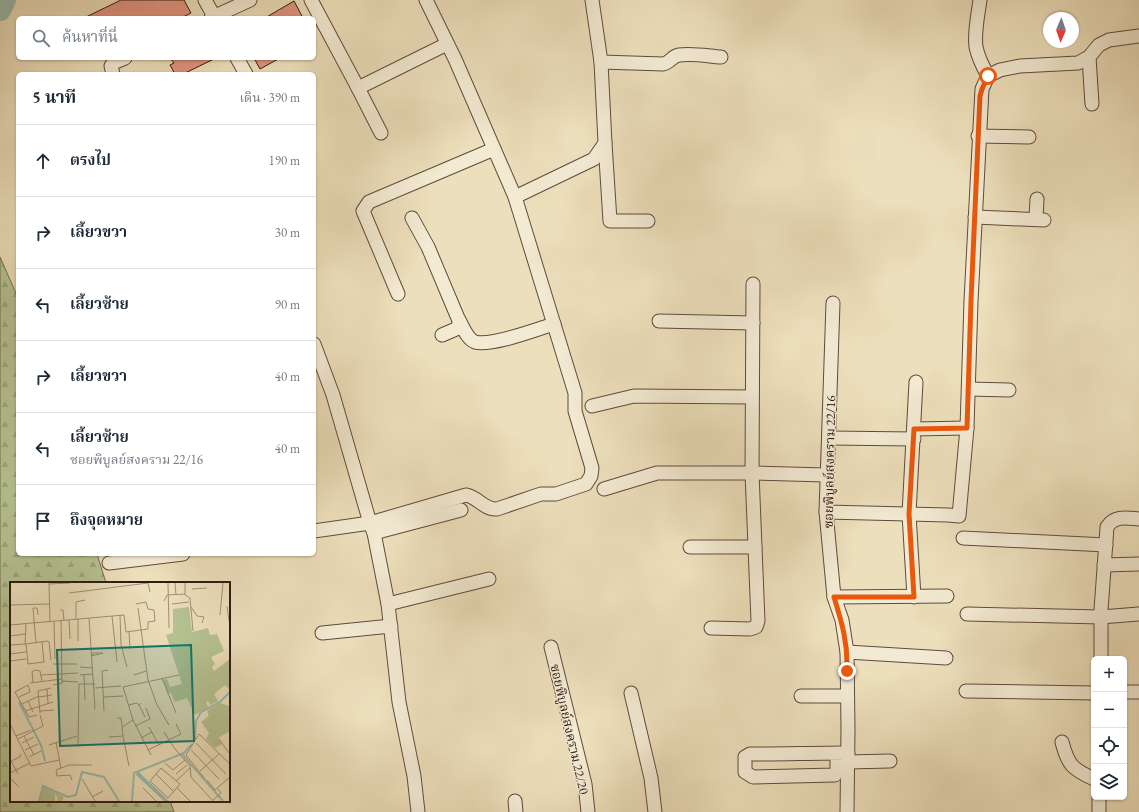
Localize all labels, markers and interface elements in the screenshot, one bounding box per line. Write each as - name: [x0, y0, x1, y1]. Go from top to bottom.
- north arrow: [1043, 12, 1079, 48]
- search box: [16, 16, 316, 60]
- icon: search: [30, 27, 52, 49]
- text: ค้นหาที่นี่: [62, 27, 118, 46]
- route start: [979, 67, 997, 85]
- text: 5 นาที: [32, 86, 76, 108]
- text: เดิน · 390 m: [239, 89, 300, 106]
- icon: ahead: [32, 150, 54, 172]
- text: ตรงไป: [70, 150, 111, 169]
- text: 190 m: [269, 152, 300, 169]
- icon: right: [32, 222, 54, 244]
- text: เลี้ยวขวา: [70, 222, 127, 241]
- text: 30 m: [275, 224, 300, 241]
- icon: left: [32, 294, 54, 316]
- text: เลี้ยวซ้าย: [70, 294, 129, 313]
- text: 90 m: [275, 296, 300, 313]
- icon: right: [32, 366, 54, 388]
- text: เลี้ยวขวา: [70, 366, 127, 385]
- text: 40 m: [275, 368, 300, 385]
- street label: ซอยพิบูลย์สงคราม 22/16: [820, 395, 839, 529]
- text: เลี้ยวซ้าย: [70, 427, 129, 446]
- icon: left: [32, 438, 54, 460]
- text: 40 m: [275, 440, 300, 457]
- text: ซอยพิบูลย์สงคราม 22/16: [70, 451, 203, 468]
- icon: arrive: [32, 510, 54, 532]
- text: ถึงจุดหมาย: [70, 510, 143, 529]
- inset map: [10, 582, 230, 802]
- map controls: [1091, 656, 1127, 800]
- button: +: [1091, 656, 1127, 692]
- street label: ซอยพิบูลย์สงคราม 22/20: [546, 662, 593, 796]
- route end: [838, 662, 856, 680]
- button: −: [1091, 692, 1127, 728]
- button: locate: [1091, 728, 1127, 764]
- button: layers: [1091, 764, 1127, 800]

